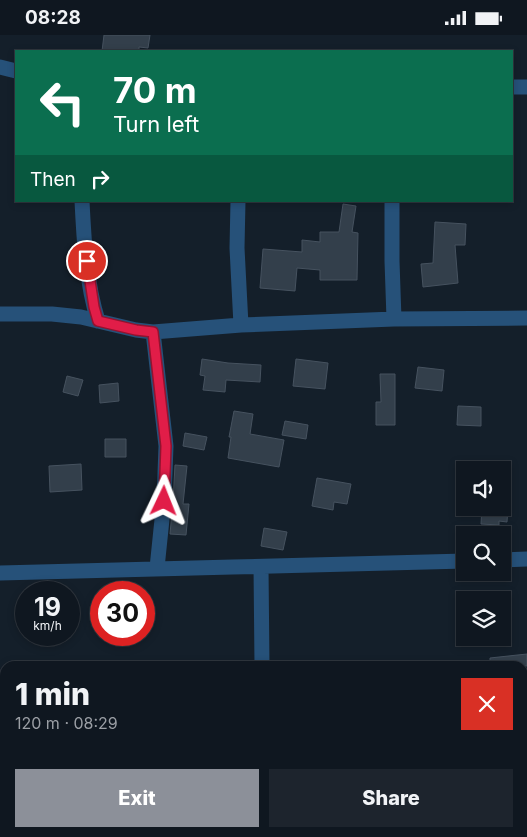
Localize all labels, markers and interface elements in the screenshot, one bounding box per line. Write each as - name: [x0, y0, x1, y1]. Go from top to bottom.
- text: 08:28: [25, 6, 81, 29]
- text: 70 m: [113, 69, 197, 111]
- icon: left: [30, 70, 95, 135]
- text: Turn left: [113, 111, 199, 137]
- icon: right: [86, 165, 114, 193]
- text: Then: [30, 168, 76, 191]
- pin: [66, 240, 108, 282]
- icon: arrive: [73, 247, 101, 275]
- map controls: [456, 461, 511, 646]
- button: sound: [456, 461, 511, 516]
- position arrow: [137, 474, 189, 526]
- button: search: [456, 526, 511, 581]
- speed limit sign: 30: [90, 581, 155, 646]
- button: layers: [456, 591, 511, 646]
- text: 19: [34, 592, 61, 622]
- text: km/h: [33, 618, 62, 633]
- text: 1 min: [15, 676, 90, 712]
- button: close: [461, 678, 513, 730]
- text: 120 m · 08:29: [15, 713, 118, 733]
- button: Exit: [15, 769, 259, 827]
- button: Share: [269, 769, 513, 827]

